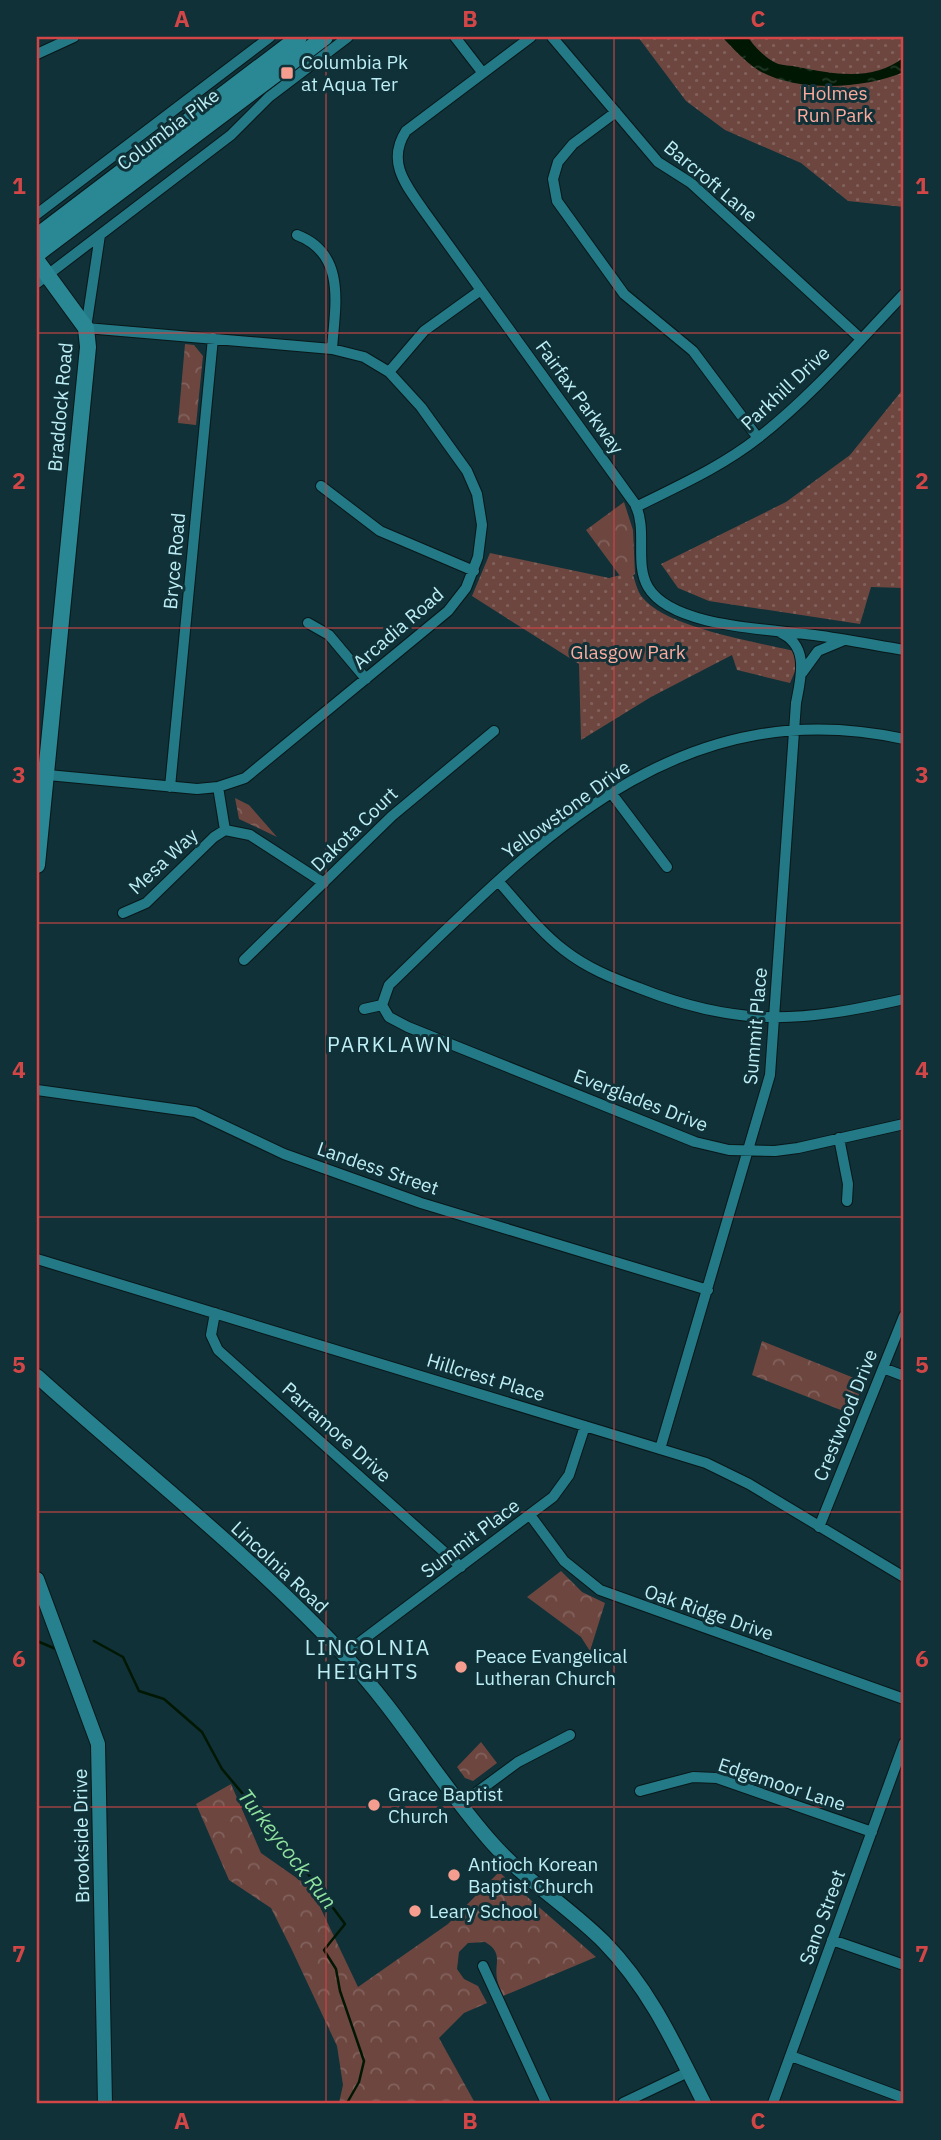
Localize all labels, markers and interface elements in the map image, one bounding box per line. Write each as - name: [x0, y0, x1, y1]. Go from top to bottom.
- text: A: [174, 3, 190, 33]
- text: B: [462, 3, 478, 33]
- text: C: [751, 3, 766, 33]
- place label: Columbia Pk at Aqua Ter: [301, 50, 408, 96]
- marker: Columbia Pk at Aqua Ter: [279, 65, 295, 81]
- park label: Holmes Run Park: [797, 81, 873, 127]
- street label: Columbia Pike: [112, 83, 224, 175]
- street label: Barcroft Lane: [659, 135, 763, 227]
- text: 1: [12, 170, 26, 200]
- text: 1: [915, 170, 929, 200]
- street label: Fairfax Parkway: [531, 335, 630, 459]
- street label: Braddock Road: [42, 341, 78, 473]
- street label: Parkhill Drive: [736, 341, 834, 435]
- text: 2: [12, 465, 26, 495]
- text: 2: [915, 465, 929, 495]
- street label: Bryce Road: [158, 512, 190, 610]
- street label: Arcadia Road: [348, 582, 448, 674]
- park label: Glasgow Park: [570, 640, 686, 664]
- street label: Yellowstone Drive: [497, 755, 635, 863]
- text: 3: [12, 759, 26, 789]
- text: 3: [915, 759, 929, 789]
- street label: Dakota Court: [306, 782, 402, 876]
- street label: Mesa Way: [123, 823, 203, 899]
- street label: Summit Place: [738, 966, 772, 1086]
- district label: PARKLAWN: [327, 1030, 453, 1058]
- text: 4: [12, 1054, 26, 1084]
- text: 4: [915, 1054, 929, 1084]
- street label: Everglades Drive: [570, 1063, 712, 1137]
- street label: Landess Street: [314, 1136, 442, 1200]
- street label: Crestwood Drive: [808, 1345, 882, 1485]
- street label: Hillcrest Place: [424, 1348, 548, 1406]
- text: 5: [12, 1349, 26, 1379]
- text: 5: [915, 1349, 929, 1379]
- street label: Parramore Drive: [277, 1377, 397, 1487]
- street label: Summit Place: [416, 1493, 524, 1583]
- street label: Lincolnia Road: [226, 1516, 334, 1618]
- street label: Oak Ridge Drive: [641, 1579, 777, 1645]
- district label: LINCOLNIA HEIGHTS: [305, 1633, 431, 1685]
- text: 6: [12, 1643, 26, 1673]
- text: 6: [915, 1643, 929, 1673]
- place label: Peace Evangelical Lutheran Church: [475, 1644, 627, 1690]
- marker: Peace Evangelical Lutheran Church: [453, 1659, 469, 1675]
- street label: Edgemoor Lane: [715, 1752, 849, 1816]
- street label: Brookside Drive: [68, 1769, 94, 1903]
- water label: Turkeycock Run: [232, 1782, 344, 1914]
- place label: Grace Baptist Church: [388, 1782, 503, 1828]
- marker: Grace Baptist Church: [366, 1797, 382, 1813]
- place label: Antioch Korean Baptist Church: [468, 1852, 598, 1898]
- street label: Sano Street: [794, 1866, 850, 1968]
- marker: Antioch Korean Baptist Church: [446, 1867, 462, 1883]
- place label: Leary School: [429, 1899, 538, 1923]
- marker: Leary School: [407, 1903, 423, 1919]
- text: 7: [12, 1938, 26, 1968]
- text: 7: [915, 1938, 929, 1968]
- text: A: [174, 2105, 190, 2135]
- text: B: [462, 2105, 478, 2135]
- text: C: [751, 2105, 766, 2135]

